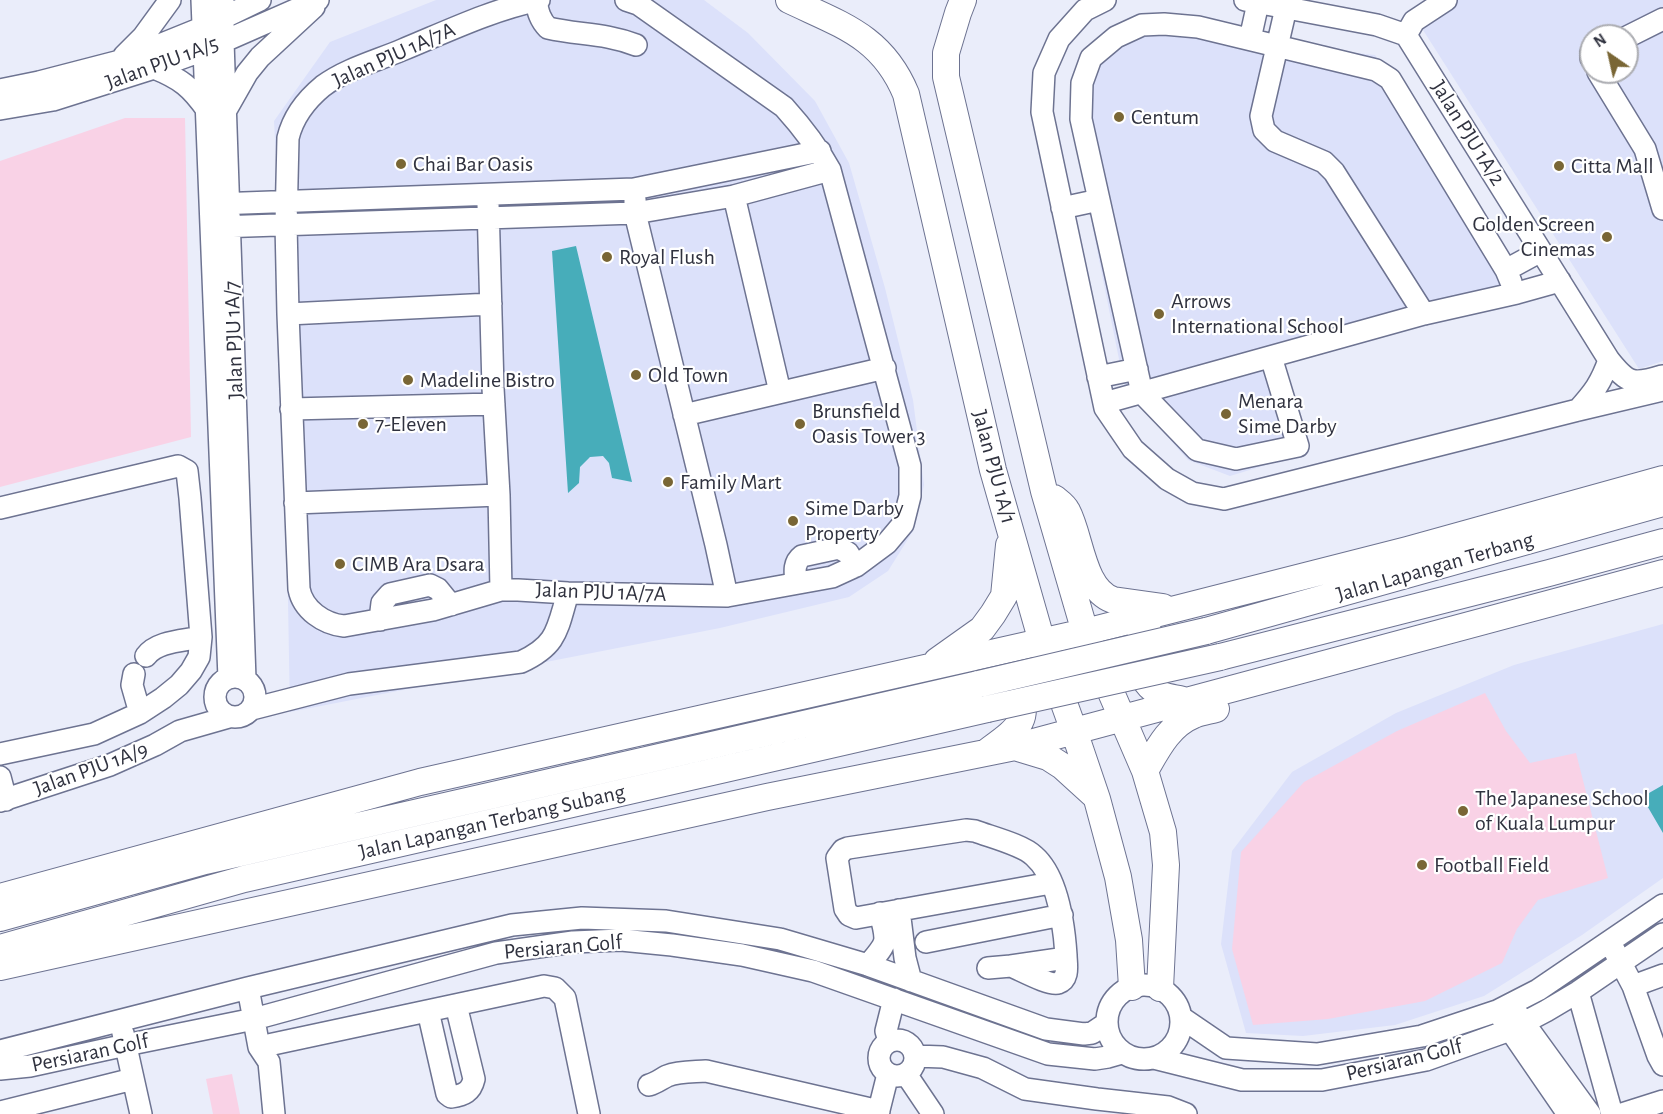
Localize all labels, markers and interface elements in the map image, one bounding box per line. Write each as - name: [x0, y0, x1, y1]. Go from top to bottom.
- street label: Jalan PJU 1A/7A: [329, 16, 459, 94]
- north arrow: [1579, 24, 1639, 84]
- street label: Jalan PJU 1A/5: [102, 30, 222, 96]
- text: N: [1591, 31, 1609, 50]
- street label: Jalan PJU 1A/2: [1425, 75, 1511, 191]
- place label: Centum: [1131, 104, 1199, 130]
- marker: Centum: [1112, 110, 1126, 124]
- place label: Chai Bar Oasis: [413, 151, 533, 177]
- place label: Citta Mall: [1571, 153, 1654, 179]
- marker: Chai Bar Oasis: [394, 157, 408, 171]
- marker: Citta Mall: [1552, 159, 1566, 173]
- place label: Golden Screen Cinemas: [1473, 211, 1595, 262]
- marker: Golden Screen Cinemas: [1600, 230, 1614, 244]
- place label: Royal Flush: [619, 244, 715, 270]
- marker: Royal Flush: [600, 250, 614, 264]
- street label: Jalan PJU 1A/7: [219, 280, 249, 400]
- place label: Arrows International School: [1171, 288, 1344, 340]
- marker: Arrows International School: [1152, 307, 1166, 321]
- place label: Old Town: [648, 362, 728, 388]
- place label: Madeline Bistro: [420, 367, 555, 393]
- marker: Old Town: [629, 368, 643, 382]
- marker: Madeline Bistro: [401, 373, 415, 387]
- place label: Menara Sime Darby: [1238, 388, 1337, 440]
- place label: Brunsfield Oasis Tower 3: [812, 398, 926, 450]
- street label: Jalan PJU 1A/1: [966, 407, 1022, 527]
- marker: Menara Sime Darby: [1219, 407, 1233, 421]
- place label: 7-Eleven: [375, 411, 447, 437]
- marker: 7-Eleven: [356, 417, 370, 431]
- marker: Brunsfield Oasis Tower 3: [793, 417, 807, 431]
- place label: Family Mart: [680, 469, 781, 495]
- marker: Family Mart: [661, 475, 675, 489]
- place label: Sime Darby Property: [805, 495, 904, 546]
- marker: Sime Darby Property: [786, 514, 800, 528]
- street label: Jalan Lapangan Terbang: [1333, 526, 1537, 608]
- place label: CIMB Ara Dsara: [352, 551, 485, 577]
- marker: CIMB Ara Dsara: [333, 557, 347, 571]
- street label: Jalan PJU 1A/7A: [535, 577, 667, 607]
- street label: Jalan PJU 1A/9: [30, 736, 152, 802]
- street label: Jalan Lapangan Terbang Subang: [356, 778, 628, 866]
- place label: The Japanese School of Kuala Lumpur: [1475, 785, 1649, 836]
- marker: The Japanese School of Kuala Lumpur: [1456, 804, 1470, 818]
- place label: Football Field: [1434, 852, 1549, 878]
- marker: Football Field: [1415, 858, 1429, 872]
- street label: Persiaran Golf: [503, 929, 623, 965]
- street label: Persiaran Golf: [29, 1028, 151, 1078]
- street label: Persiaran Golf: [1343, 1033, 1465, 1087]

